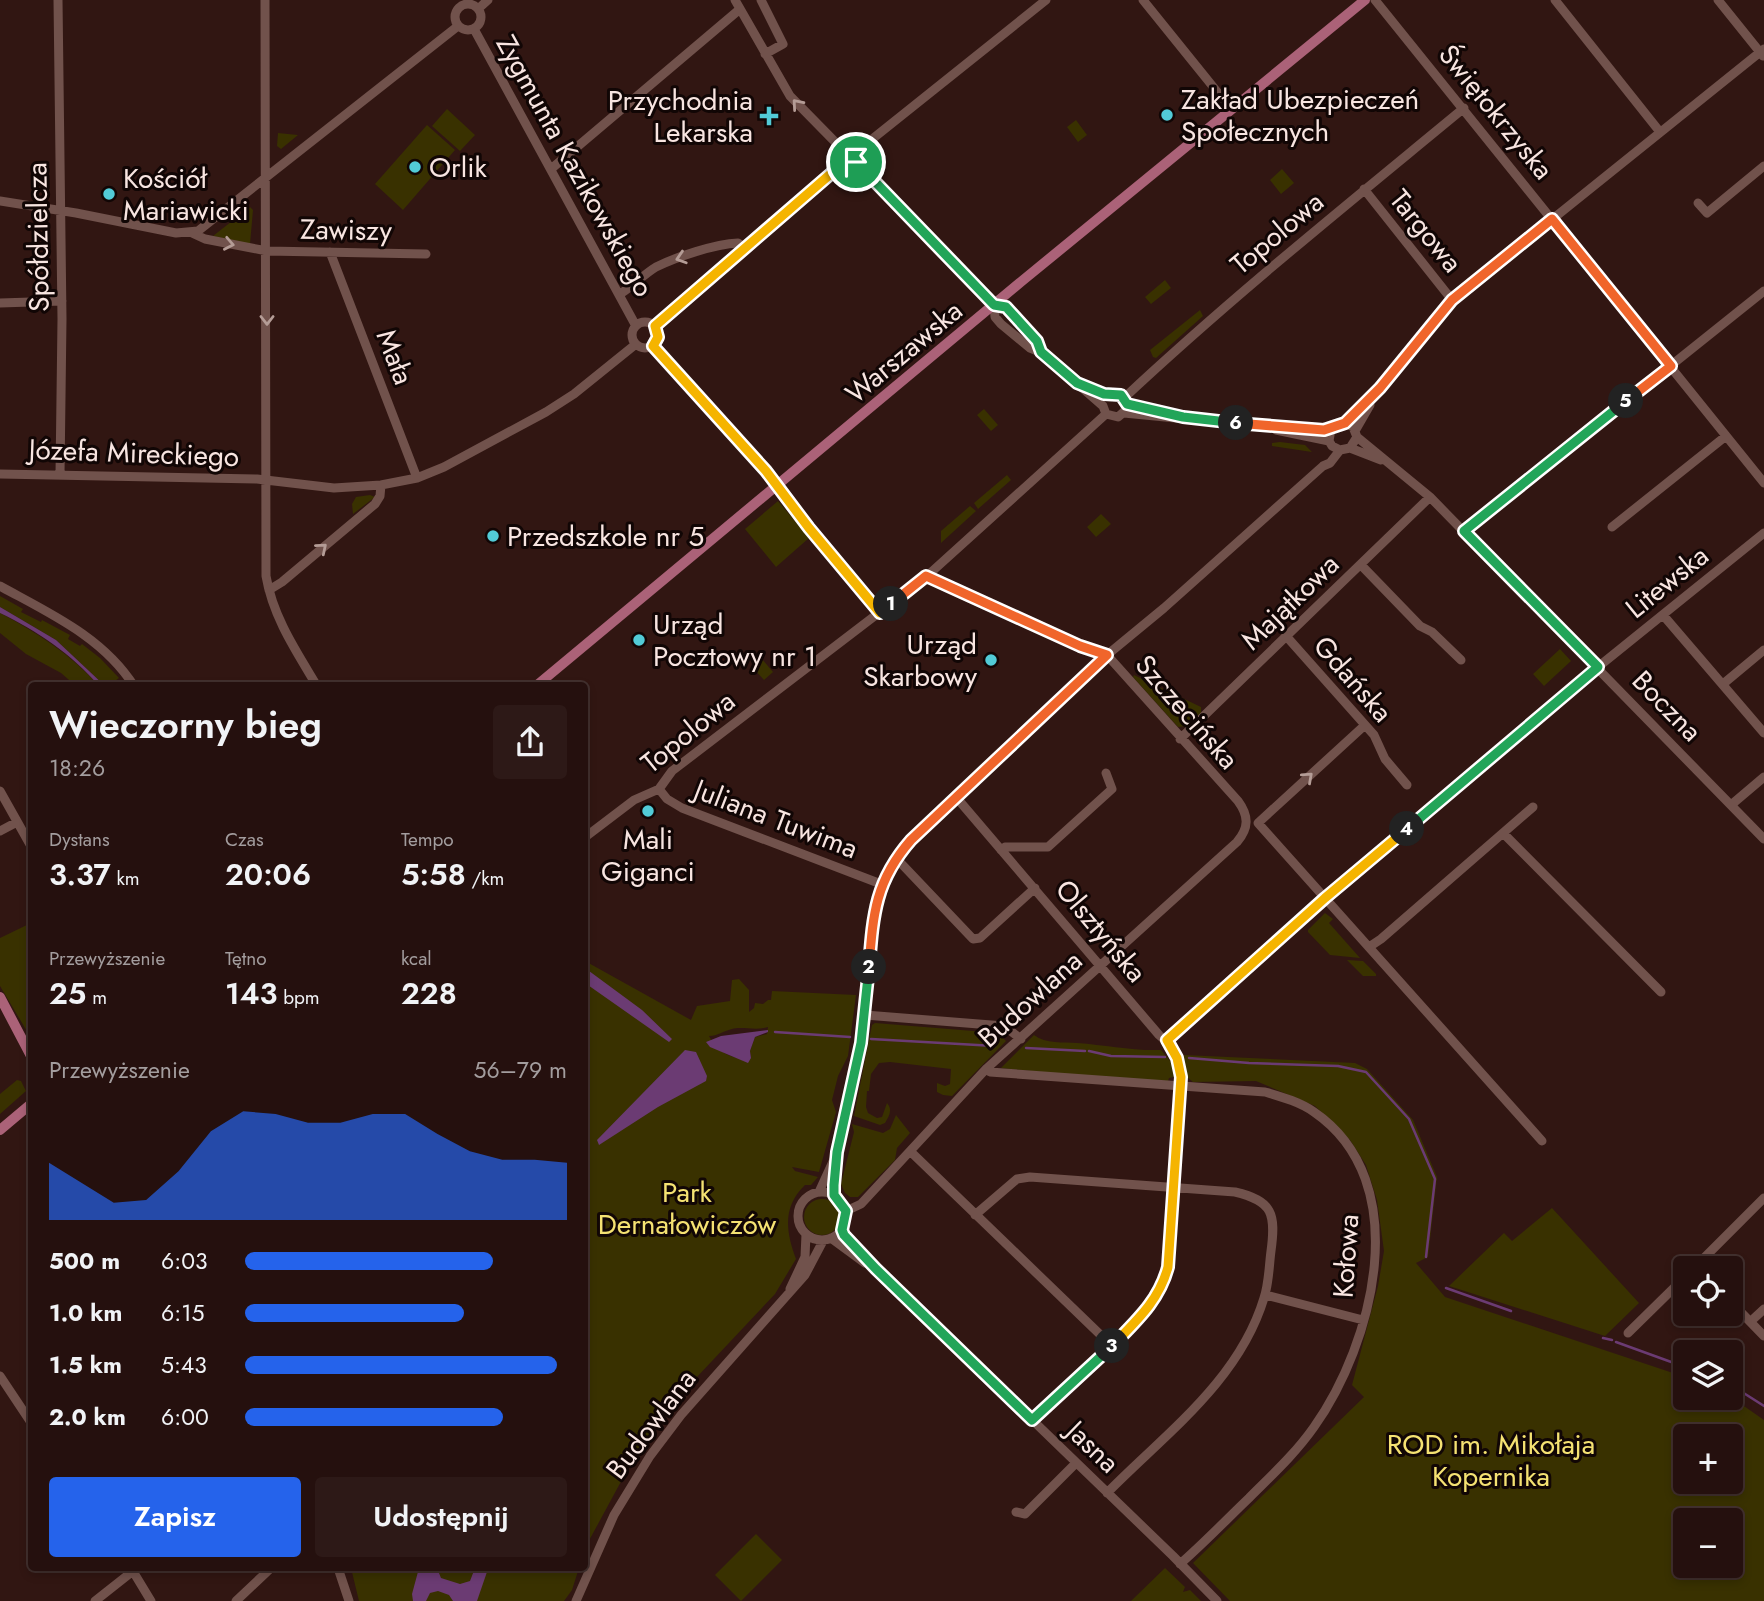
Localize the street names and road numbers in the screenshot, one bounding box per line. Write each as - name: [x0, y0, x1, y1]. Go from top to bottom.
- street label: Zygmunta Kazikowskiego: [486, 28, 664, 304]
- street label: Świętokrzyska: [1429, 36, 1563, 188]
- street label: Spółdzielcza: [16, 162, 60, 312]
- street label: Targowa: [1380, 181, 1472, 281]
- street label: Topolowa: [1221, 182, 1333, 284]
- street label: Zawiszy: [300, 209, 393, 251]
- street label: Warszawska: [837, 291, 971, 413]
- street label: Mała: [366, 323, 424, 391]
- street label: Józefa Mireckiego: [24, 429, 240, 477]
- street label: Litewska: [1617, 536, 1717, 628]
- street label: Majątkowa: [1232, 545, 1348, 659]
- street label: Gdańska: [1304, 627, 1402, 731]
- street label: Szczecińska: [1125, 646, 1249, 778]
- street label: Boczna: [1623, 661, 1711, 751]
- street label: Topolowa: [632, 681, 744, 783]
- street label: Juliana Tuwima: [684, 768, 864, 869]
- street label: Olsztyńska: [1046, 871, 1156, 991]
- street label: Budowlana: [969, 941, 1091, 1057]
- street label: Kołowa: [1323, 1213, 1369, 1299]
- street label: Budowlana: [596, 1360, 706, 1488]
- street label: Jasna: [1054, 1409, 1129, 1482]

